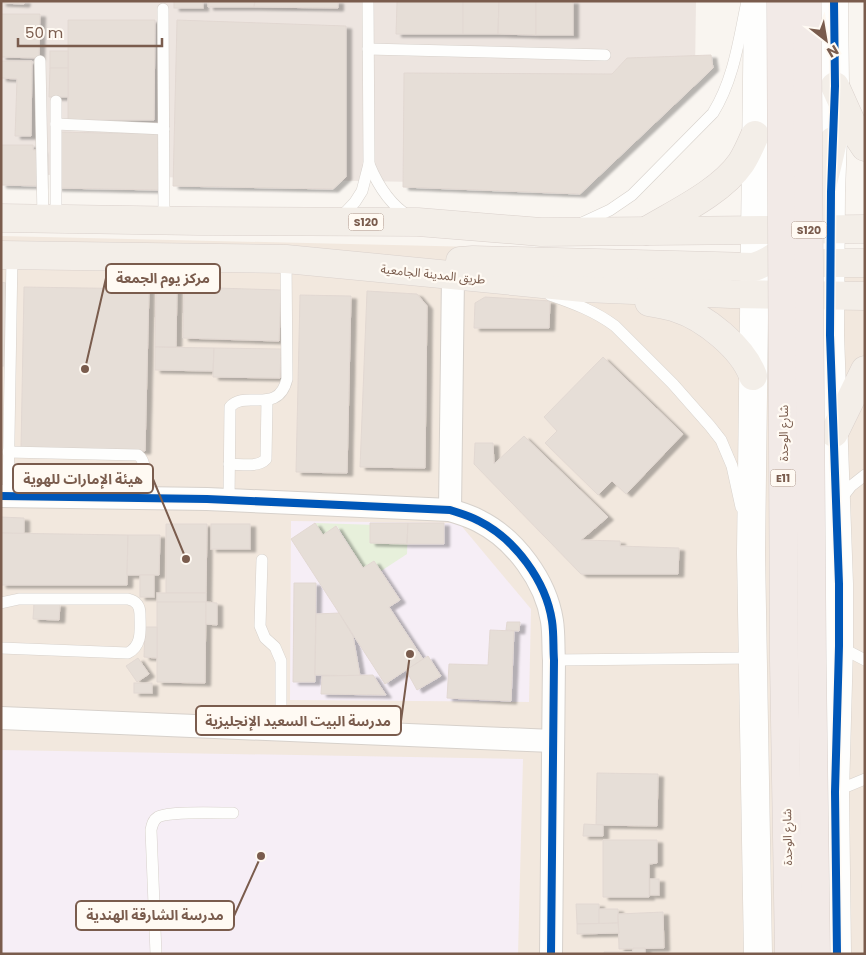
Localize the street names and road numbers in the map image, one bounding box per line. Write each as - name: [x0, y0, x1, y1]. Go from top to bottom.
- road number: S120: [348, 213, 384, 230]
- road number: S120: [792, 222, 826, 238]
- street label: طريق المدينة الجامعية: [380, 260, 486, 288]
- street label: شارع الوحدة: [775, 405, 793, 461]
- road number: E11: [770, 469, 796, 486]
- street label: شارع الوحدة: [778, 809, 797, 865]

